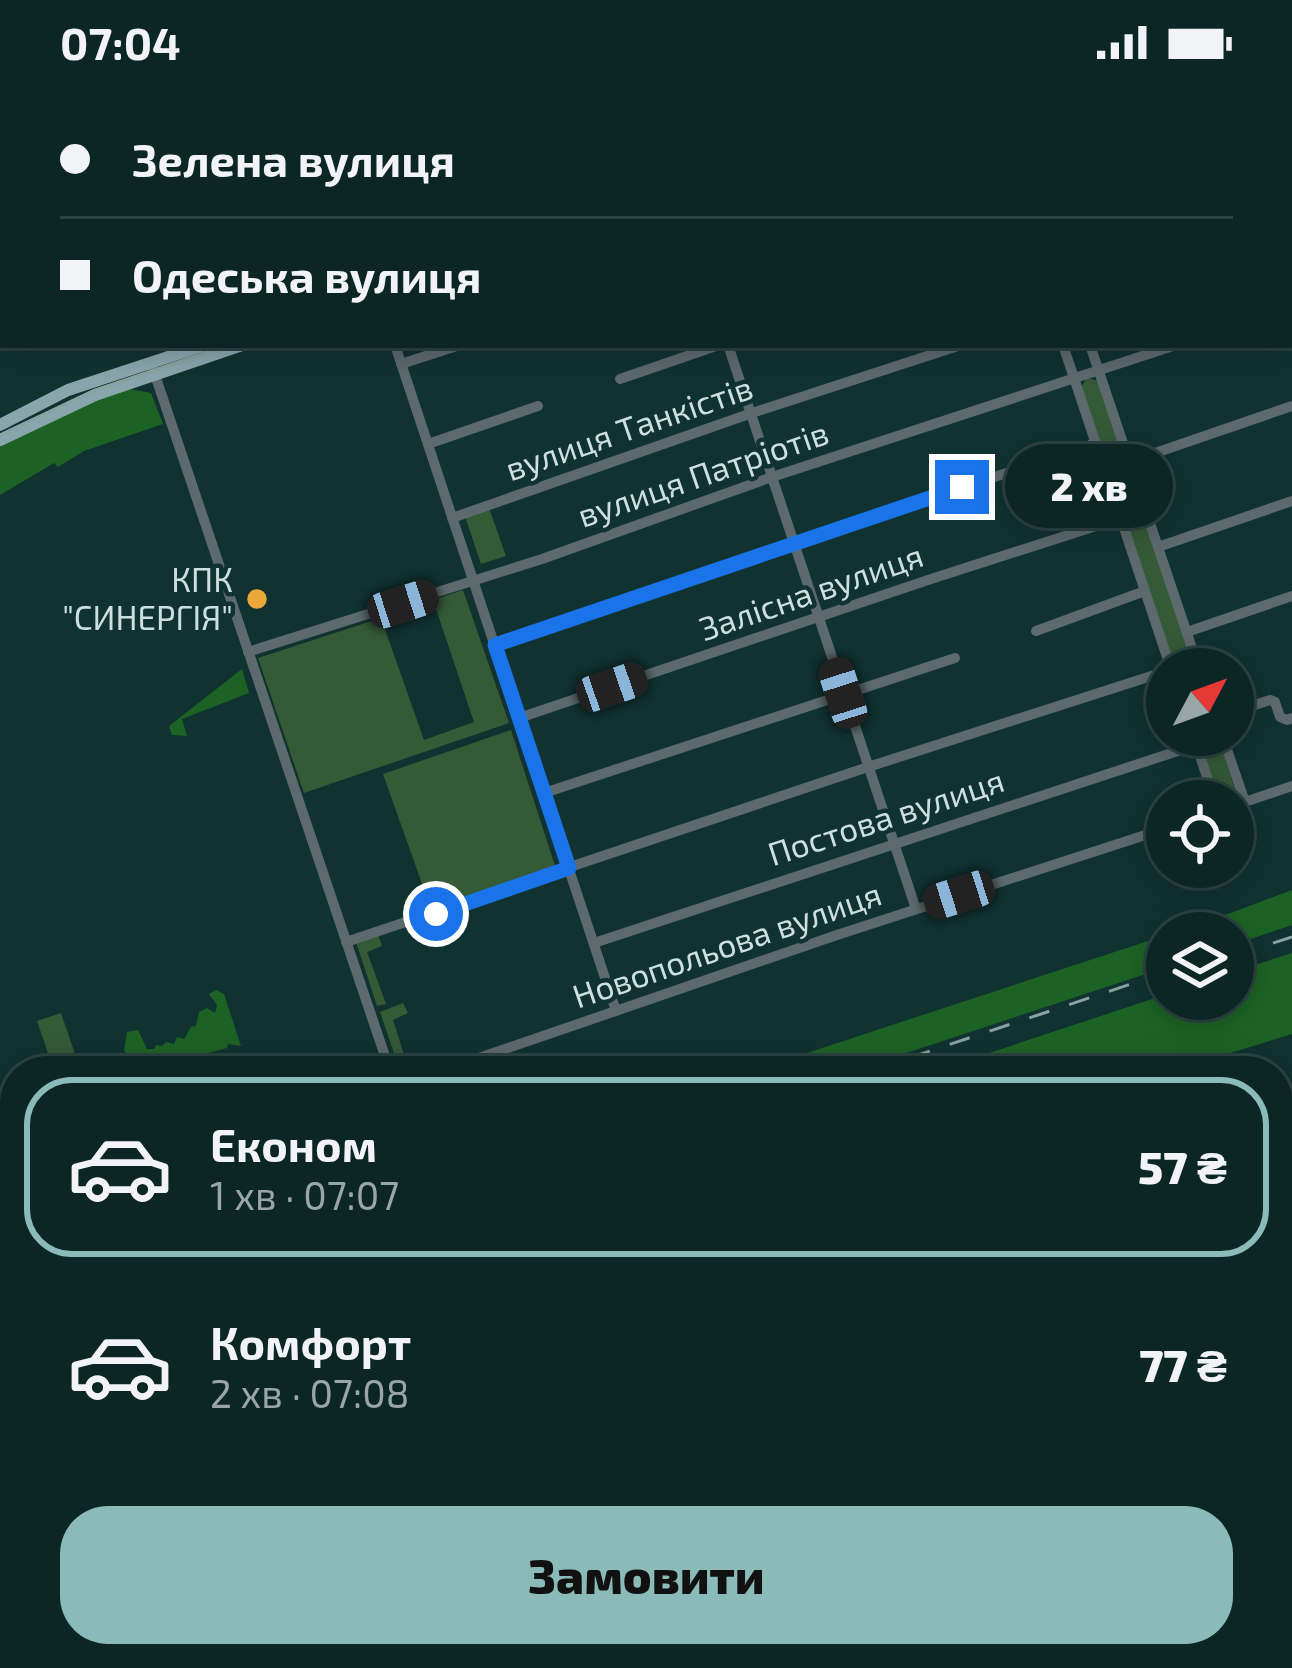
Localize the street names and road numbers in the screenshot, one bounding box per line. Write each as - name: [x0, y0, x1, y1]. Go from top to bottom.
- street label: вулиця Танкістів: [500, 366, 758, 489]
- street label: вулиця Патріотів: [572, 411, 834, 536]
- street label: Залісна вулиця: [693, 534, 928, 649]
- street label: Постова вулиця: [763, 759, 1009, 874]
- street label: Новопольова вулиця: [567, 872, 887, 1017]

